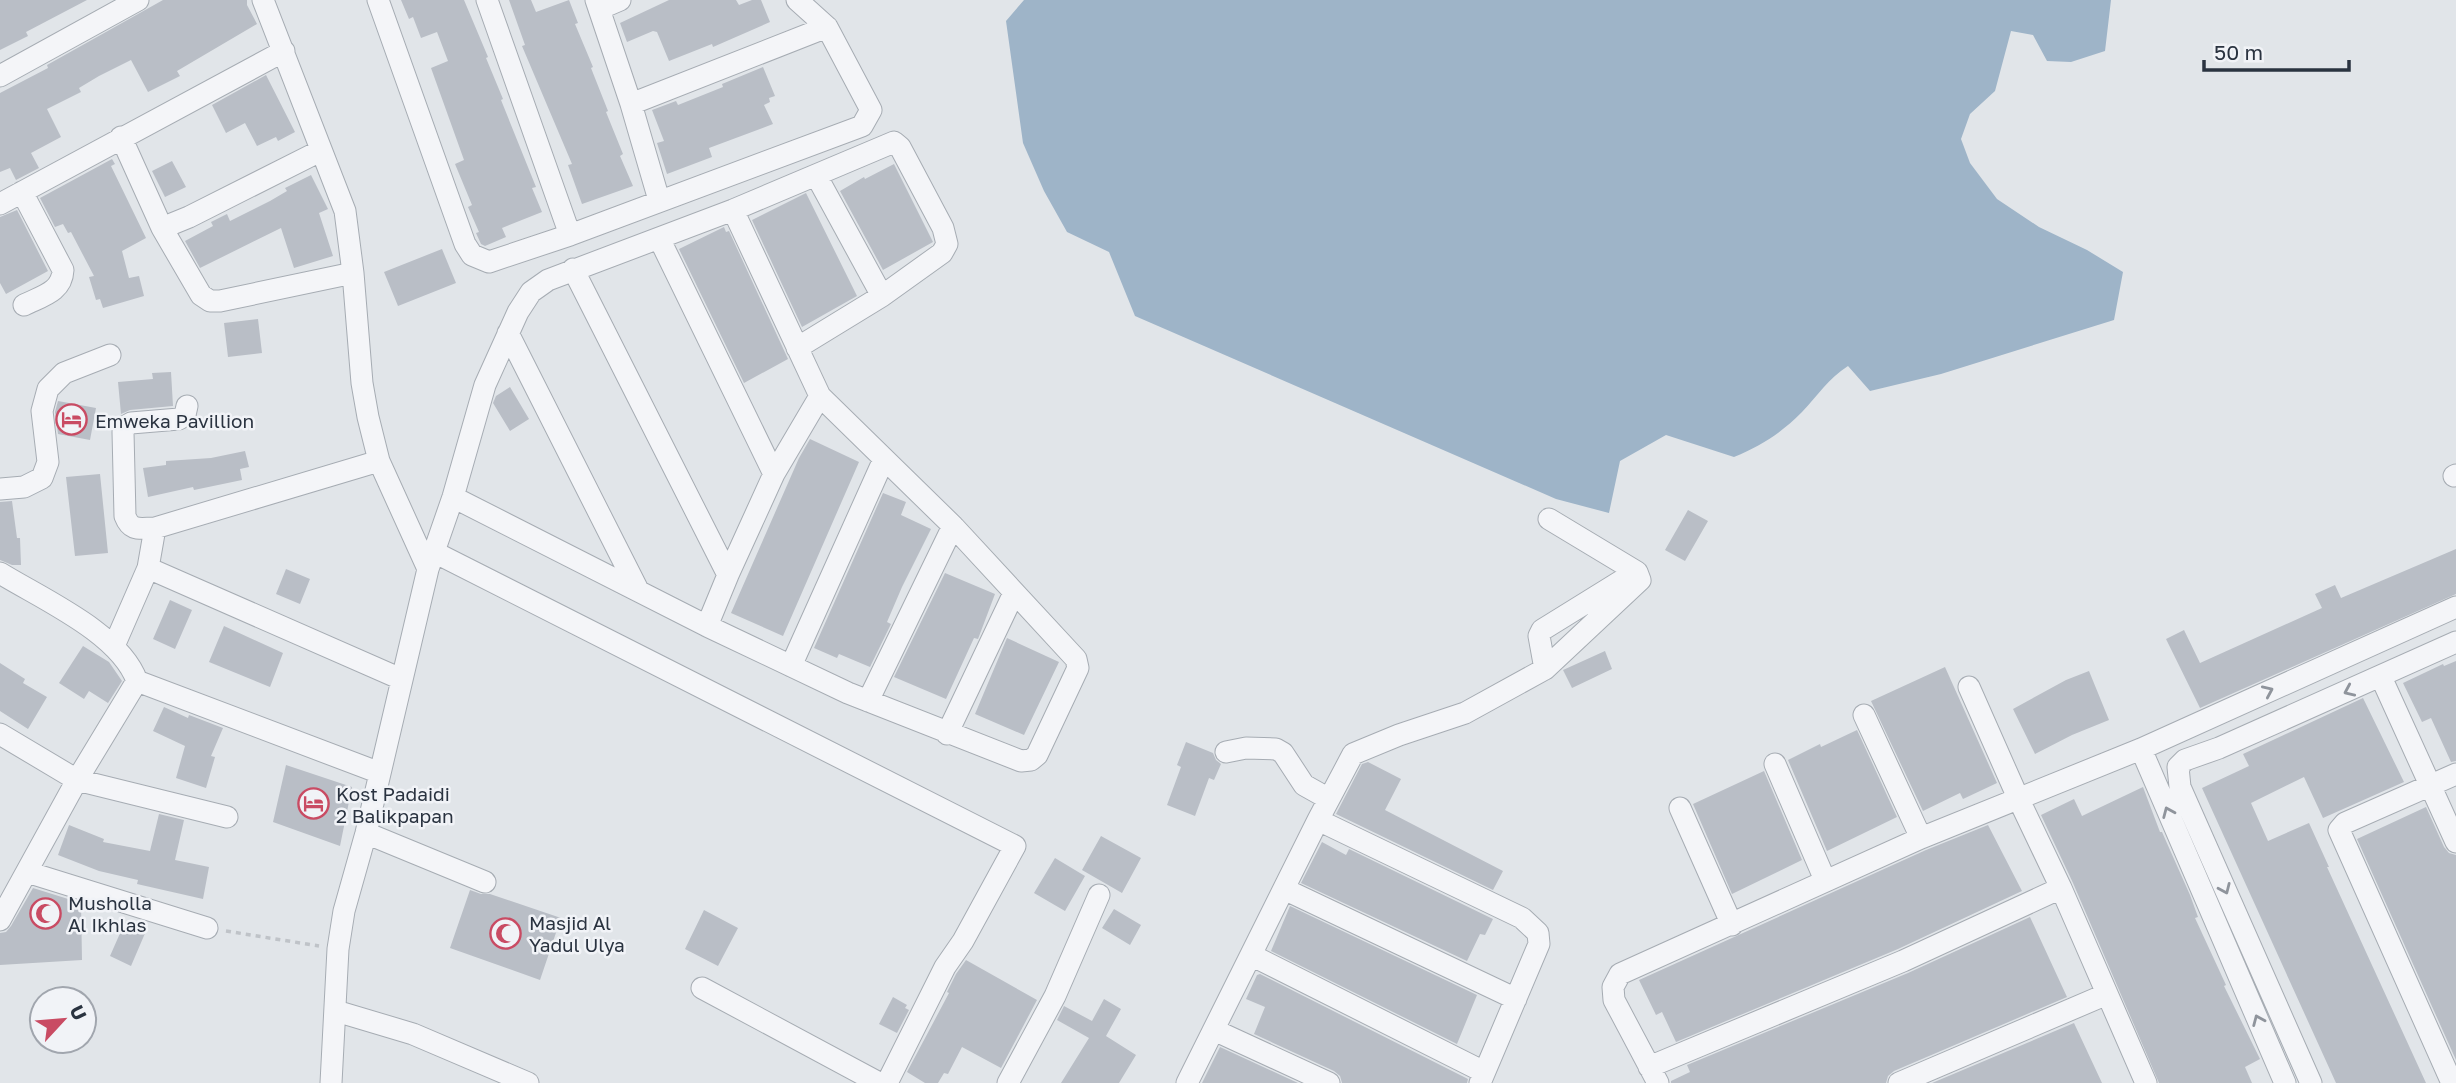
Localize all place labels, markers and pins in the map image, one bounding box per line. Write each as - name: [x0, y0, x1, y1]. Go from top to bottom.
- hotel icon: Emweka Pavillion: [55, 403, 89, 437]
- place label: Emweka Pavillion: [95, 409, 254, 432]
- place label: Kost Padaidi 2 Balikpapan: [336, 782, 454, 827]
- hotel icon: Kost Padaidi 2 Balikpapan: [296, 787, 330, 821]
- place label: Musholla Al Ikhlas: [68, 891, 152, 936]
- mosque icon: Musholla Al Ikhlas: [28, 896, 62, 930]
- place label: Masjid Al Yadul Ulya: [529, 911, 625, 956]
- mosque icon: Masjid Al Yadul Ulya: [489, 916, 523, 950]

